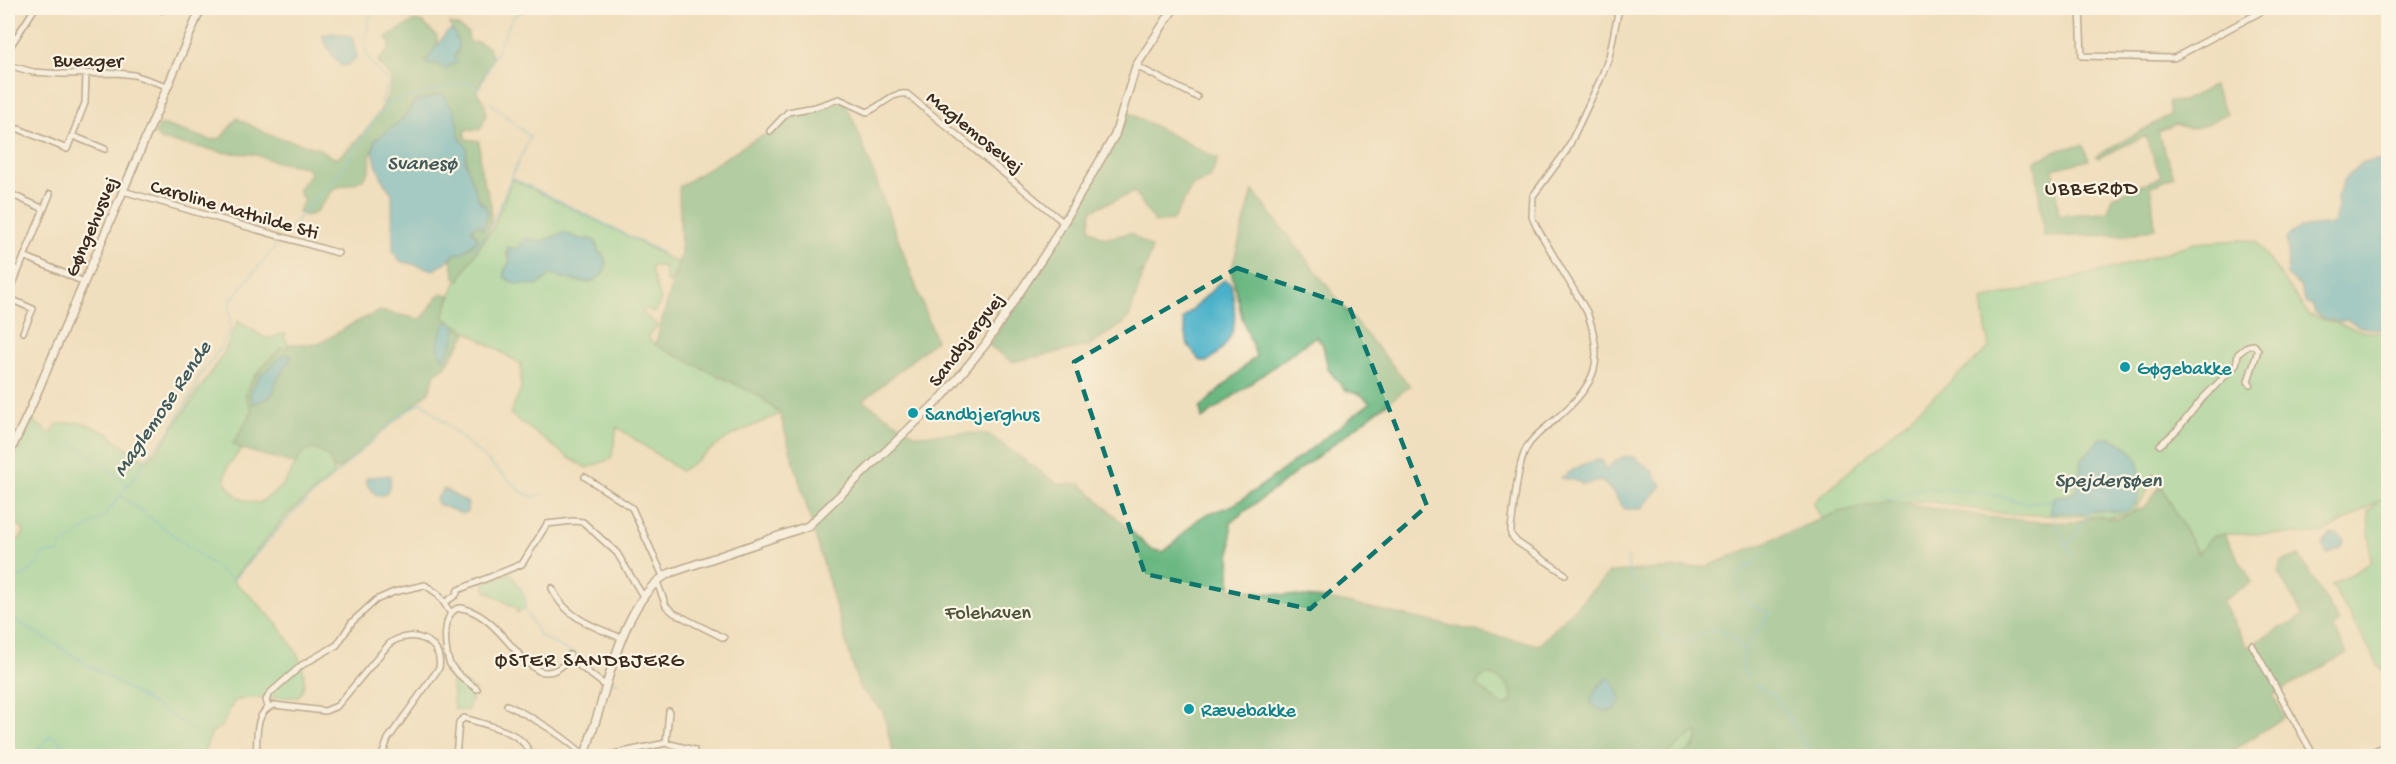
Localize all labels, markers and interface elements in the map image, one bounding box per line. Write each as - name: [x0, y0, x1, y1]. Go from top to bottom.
- street label: Bueager: [52, 50, 125, 75]
- street label: Maglemosevej: [921, 88, 1027, 180]
- water label: Svanesø: [387, 153, 458, 178]
- street label: Gøngehusvej: [62, 174, 125, 281]
- street label: Caroline Mathilde Sti: [147, 176, 321, 246]
- district label: UBBERØD: [2045, 178, 2139, 203]
- street label: Sandbjergvej: [925, 290, 1011, 393]
- water label: Maglemose Rende: [109, 337, 219, 482]
- place label: Gøgebakke: [2137, 359, 2232, 382]
- marker: Gøgebakke: [2118, 360, 2132, 374]
- place label: Sandbjerghus: [925, 405, 1040, 428]
- marker: Sandbjerghus: [906, 406, 920, 420]
- water label: Spejdersøen: [2054, 470, 2163, 495]
- park label: Folehaven: [944, 603, 1031, 626]
- district label: ØSTER SANDBJERG: [495, 650, 685, 675]
- place label: Rævebakke: [1201, 701, 1297, 724]
- marker: Rævebakke: [1182, 702, 1196, 716]

